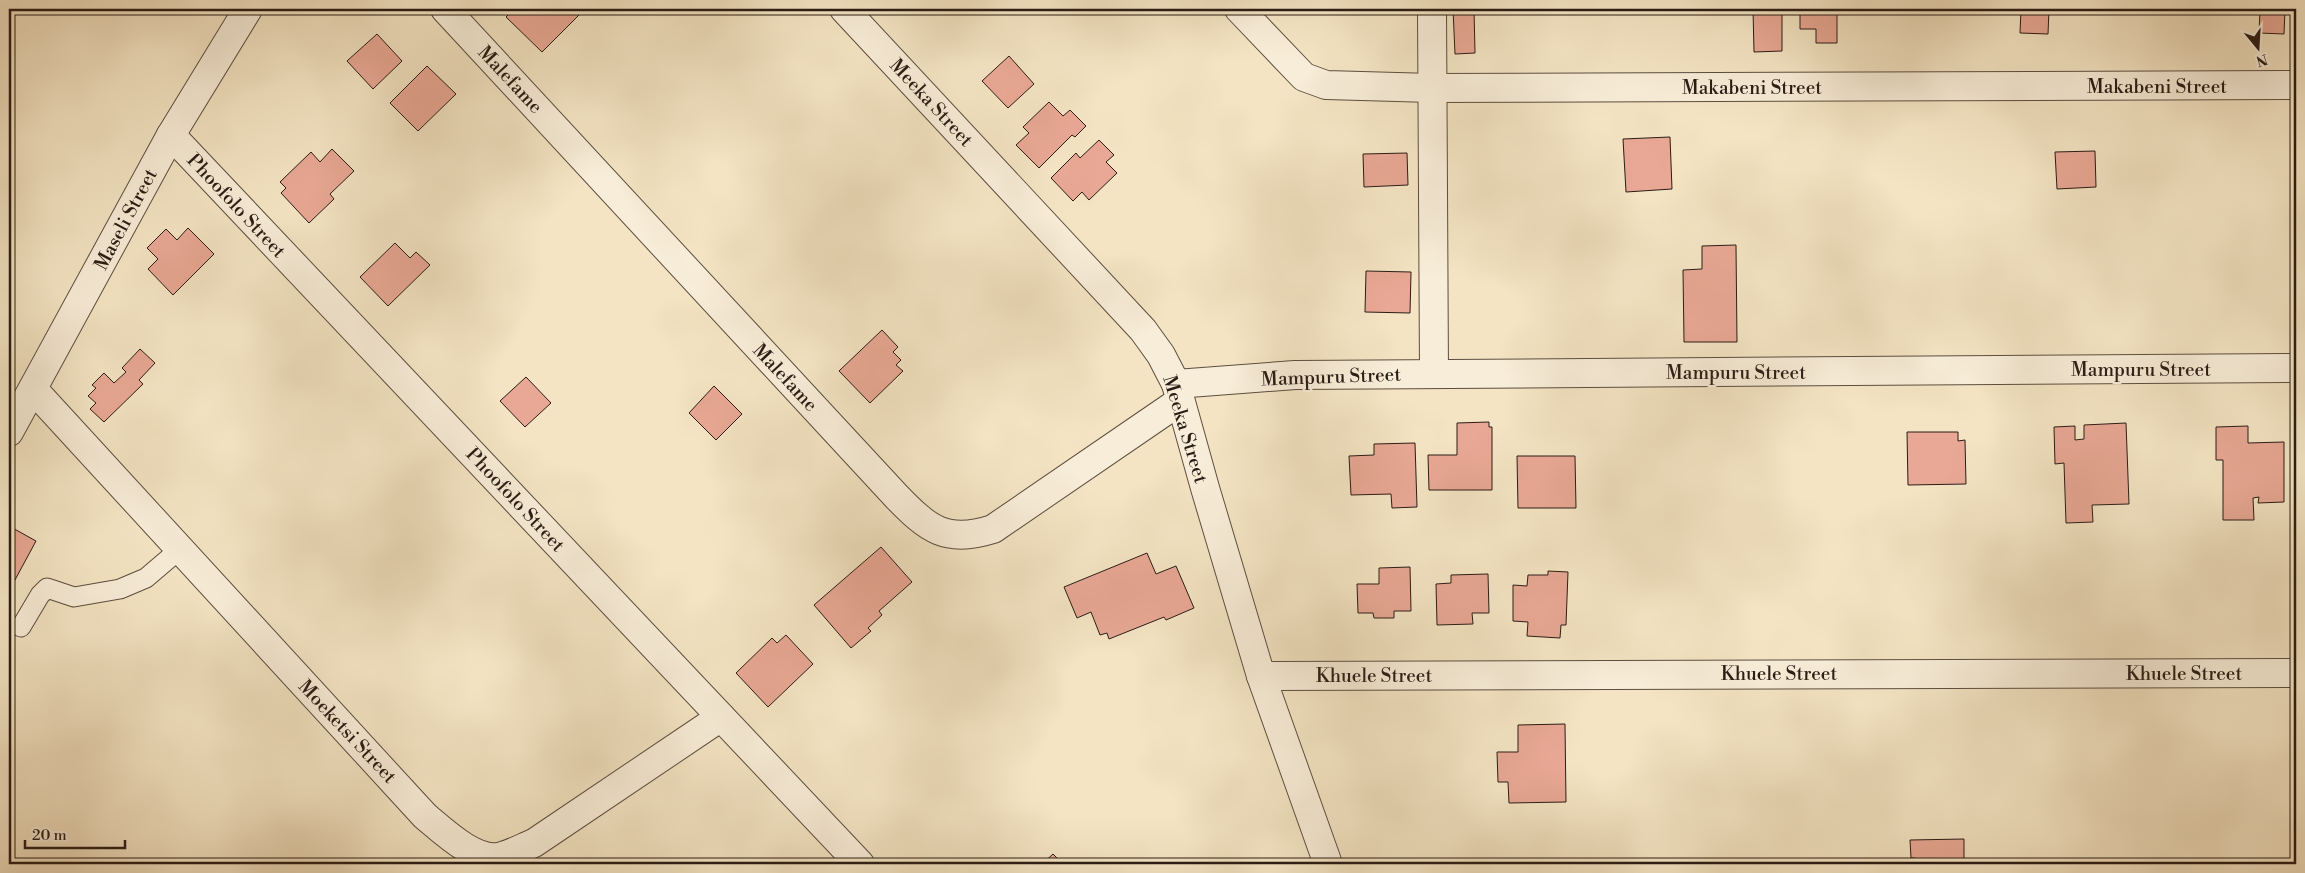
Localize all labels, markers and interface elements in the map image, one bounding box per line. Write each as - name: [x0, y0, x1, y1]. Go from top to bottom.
- north arrow: [2232, 22, 2282, 72]
- street label: Malefame: [473, 41, 548, 119]
- text: N: [2254, 49, 2270, 70]
- street label: Meeka Street: [884, 54, 978, 152]
- street label: Makabeni Street: [2087, 75, 2227, 99]
- street label: Makabeni Street: [1682, 76, 1822, 100]
- street label: Phoofolo Street: [182, 148, 291, 263]
- street label: Maseli Street: [89, 164, 163, 274]
- street label: Malefame: [748, 339, 823, 417]
- street label: Mampuru Street: [2071, 358, 2211, 382]
- street label: Mampuru Street: [1666, 361, 1806, 385]
- street label: Mampuru Street: [1261, 363, 1402, 391]
- street label: Meeka Street: [1157, 372, 1213, 486]
- street label: Phoofolo Street: [461, 442, 570, 557]
- street label: Khuele Street: [1721, 662, 1837, 686]
- street label: Khuele Street: [2126, 662, 2242, 686]
- street label: Khuele Street: [1316, 664, 1432, 688]
- street label: Moeketsi Street: [293, 675, 402, 789]
- scale bar: [25, 818, 125, 850]
- text: 20 m: [32, 826, 67, 845]

